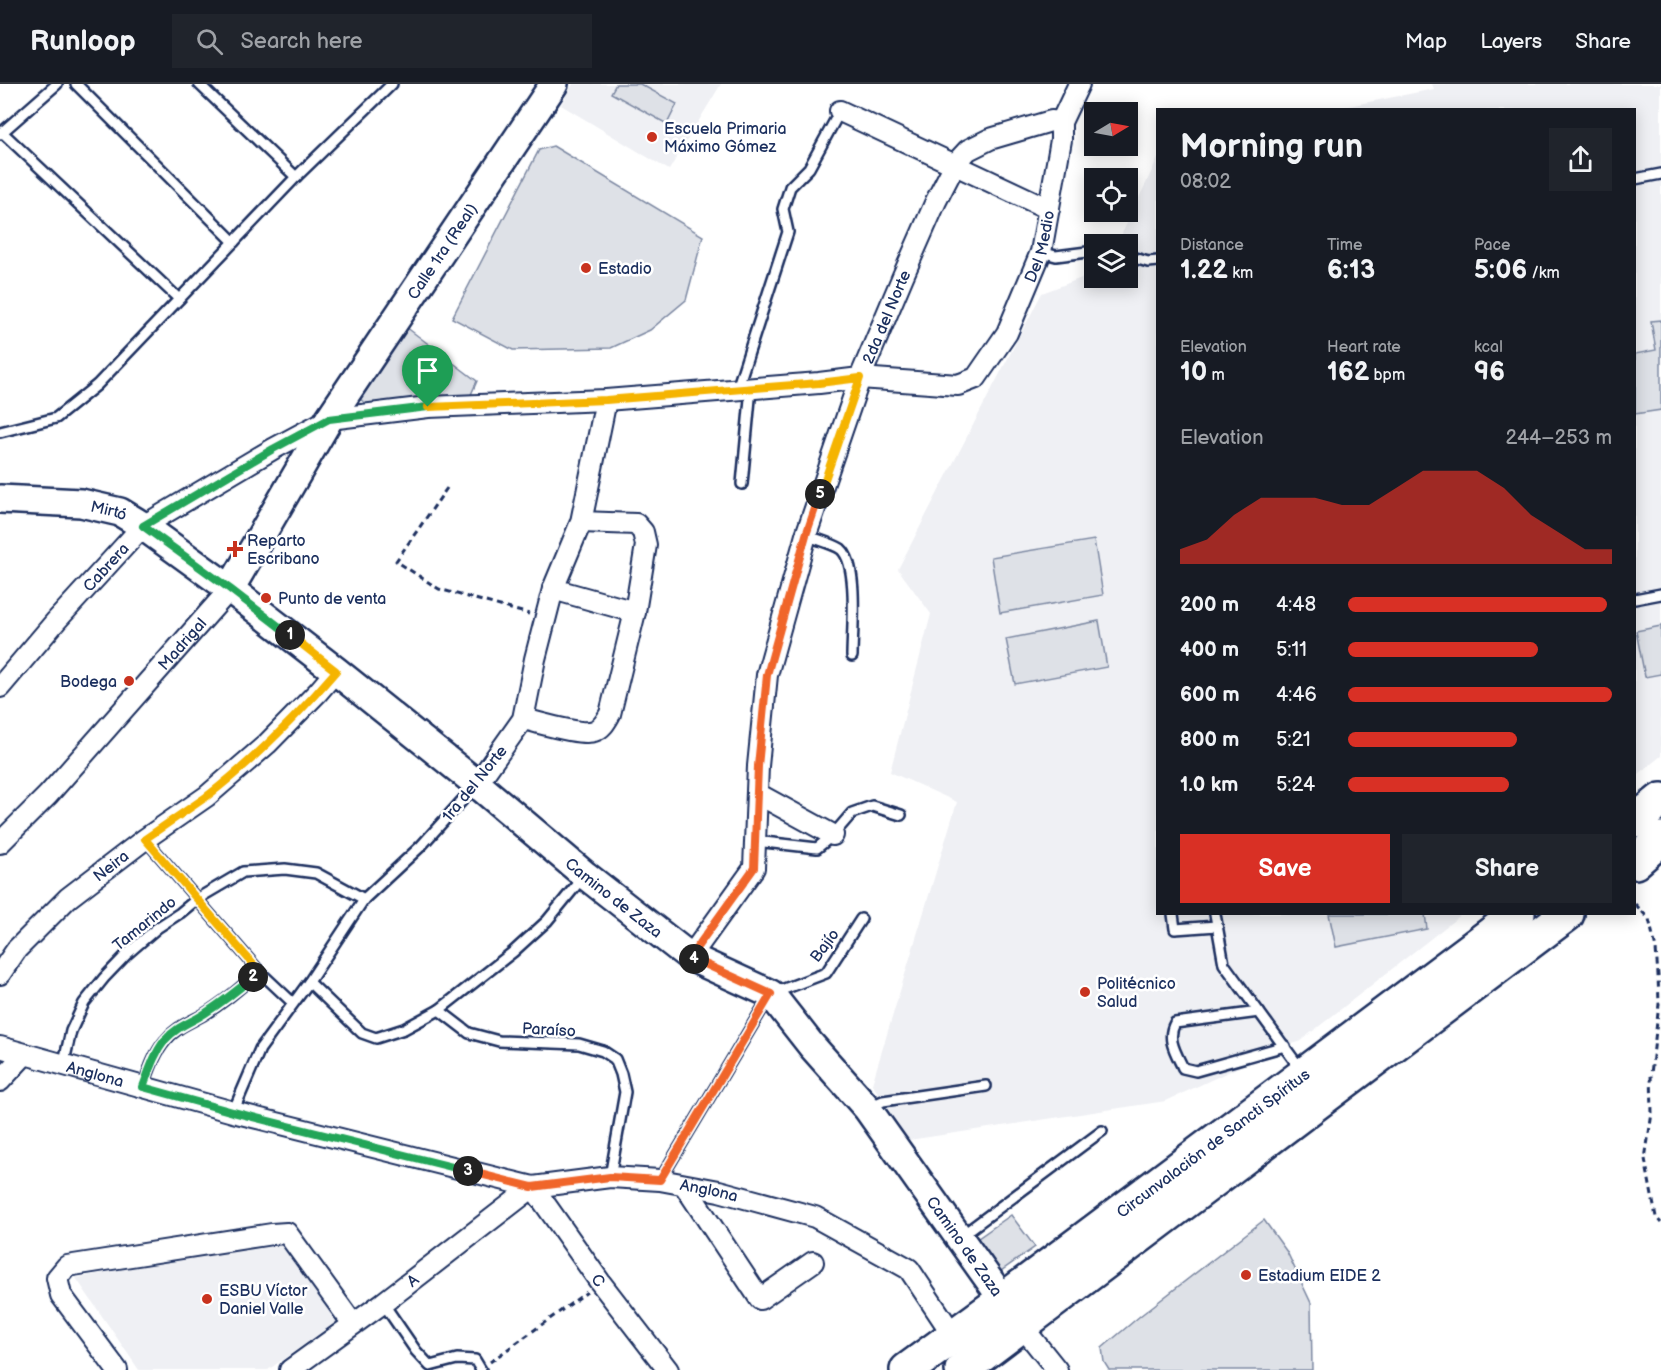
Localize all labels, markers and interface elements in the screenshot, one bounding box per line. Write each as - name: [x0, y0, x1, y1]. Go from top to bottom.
- search box: [172, 14, 592, 68]
- text: Runloop: [30, 25, 136, 58]
- icon: search: [193, 25, 226, 58]
- text: Search here: [241, 28, 362, 55]
- text: Map: [1405, 29, 1447, 54]
- text: Layers: [1480, 29, 1542, 54]
- text: Share: [1575, 29, 1631, 54]
- north arrow: [1084, 102, 1138, 156]
- map controls: [1084, 102, 1138, 288]
- place label: Escuela Primaria Máximo Gómez: [664, 120, 787, 157]
- text: Morning run: [1180, 127, 1363, 167]
- button: share: [1549, 128, 1612, 191]
- marker: Escuela Primaria Máximo Gómez: [645, 130, 659, 144]
- button: locate: [1084, 168, 1138, 222]
- text: 08:02: [1180, 170, 1231, 194]
- street label: Calle 1ra (Real): [404, 200, 482, 304]
- street label: Del Medio: [1021, 209, 1059, 286]
- button: layers: [1084, 234, 1138, 288]
- text: Distance: [1180, 236, 1244, 255]
- text: Time: [1327, 236, 1362, 255]
- text: Pace: [1474, 236, 1510, 255]
- text: 1.22: [1180, 255, 1228, 286]
- text: 6:13: [1327, 255, 1375, 286]
- text: 5:06: [1474, 255, 1527, 286]
- place label: Estadio: [598, 260, 652, 279]
- marker: Estadio: [579, 261, 593, 275]
- text: km: [1228, 264, 1253, 283]
- text: /km: [1527, 264, 1560, 283]
- street label: 2da del Norte: [859, 267, 916, 367]
- text: Elevation: [1180, 338, 1247, 357]
- text: Heart rate: [1327, 338, 1401, 357]
- text: kcal: [1474, 338, 1503, 357]
- pin: [402, 345, 453, 407]
- icon: arrive: [411, 354, 444, 387]
- text: 10: [1180, 357, 1207, 388]
- text: 162: [1327, 357, 1369, 388]
- text: 96: [1474, 357, 1505, 388]
- text: m: [1207, 366, 1225, 385]
- text: bpm: [1369, 366, 1405, 385]
- text: Elevation: [1180, 426, 1263, 450]
- text: 244–253 m: [1505, 426, 1612, 450]
- pin: 5: [805, 479, 835, 509]
- text: 5: [815, 484, 825, 503]
- street label: Mirtó: [89, 498, 130, 525]
- place label: Reparto Escribano: [247, 532, 320, 569]
- street label: Cabrera: [80, 540, 134, 596]
- marker: Reparto Escribano: [228, 542, 242, 556]
- place label: Punto de venta: [278, 590, 386, 609]
- marker: Punto de venta: [259, 591, 273, 605]
- text: 200 m: [1180, 593, 1239, 617]
- text: 4:48: [1276, 593, 1316, 617]
- street label: Madrigal: [155, 614, 211, 675]
- pin: 1: [275, 620, 305, 650]
- text: 1: [287, 625, 293, 644]
- text: 400 m: [1180, 638, 1239, 662]
- text: 5:11: [1276, 638, 1307, 662]
- place label: Bodega: [60, 673, 117, 692]
- marker: Bodega: [122, 674, 136, 688]
- text: 600 m: [1180, 683, 1240, 707]
- text: 4:46: [1276, 683, 1317, 707]
- text: 800 m: [1180, 728, 1239, 752]
- text: 5:21: [1276, 728, 1311, 752]
- street label: 1ra del Norte: [439, 742, 512, 826]
- text: 1.0 km: [1180, 773, 1238, 797]
- text: 5:24: [1276, 773, 1315, 797]
- button: Save: [1180, 834, 1390, 903]
- button: Share: [1402, 834, 1612, 903]
- street label: Neira: [90, 847, 133, 886]
- street label: Camino de Zaza: [561, 854, 665, 943]
- street label: Tamarindo: [109, 893, 180, 955]
- street label: Bajío: [807, 926, 844, 966]
- pin: 4: [679, 944, 709, 974]
- text: 4: [689, 949, 699, 968]
- pin: 2: [238, 962, 268, 992]
- text: 2: [248, 967, 258, 986]
- place label: Politécnico Salud: [1097, 975, 1176, 1012]
- marker: Politécnico Salud: [1078, 985, 1092, 999]
- street label: Paraíso: [522, 1020, 576, 1041]
- street label: Anglona: [64, 1058, 126, 1092]
- street label: Circunvalación de Sancti Spíritus: [1113, 1065, 1314, 1222]
- pin: 3: [453, 1156, 483, 1186]
- text: 3: [463, 1161, 473, 1180]
- street label: Anglona: [678, 1176, 740, 1207]
- street label: Camino de Zaza: [922, 1193, 1006, 1301]
- place label: Estadium EIDE 2: [1258, 1267, 1381, 1286]
- marker: Estadium EIDE 2: [1239, 1268, 1253, 1282]
- street label: A: [404, 1271, 423, 1292]
- street label: C: [586, 1271, 608, 1291]
- place label: ESBU Víctor Daniel Valle: [219, 1282, 307, 1319]
- marker: ESBU Víctor Daniel Valle: [200, 1292, 214, 1306]

